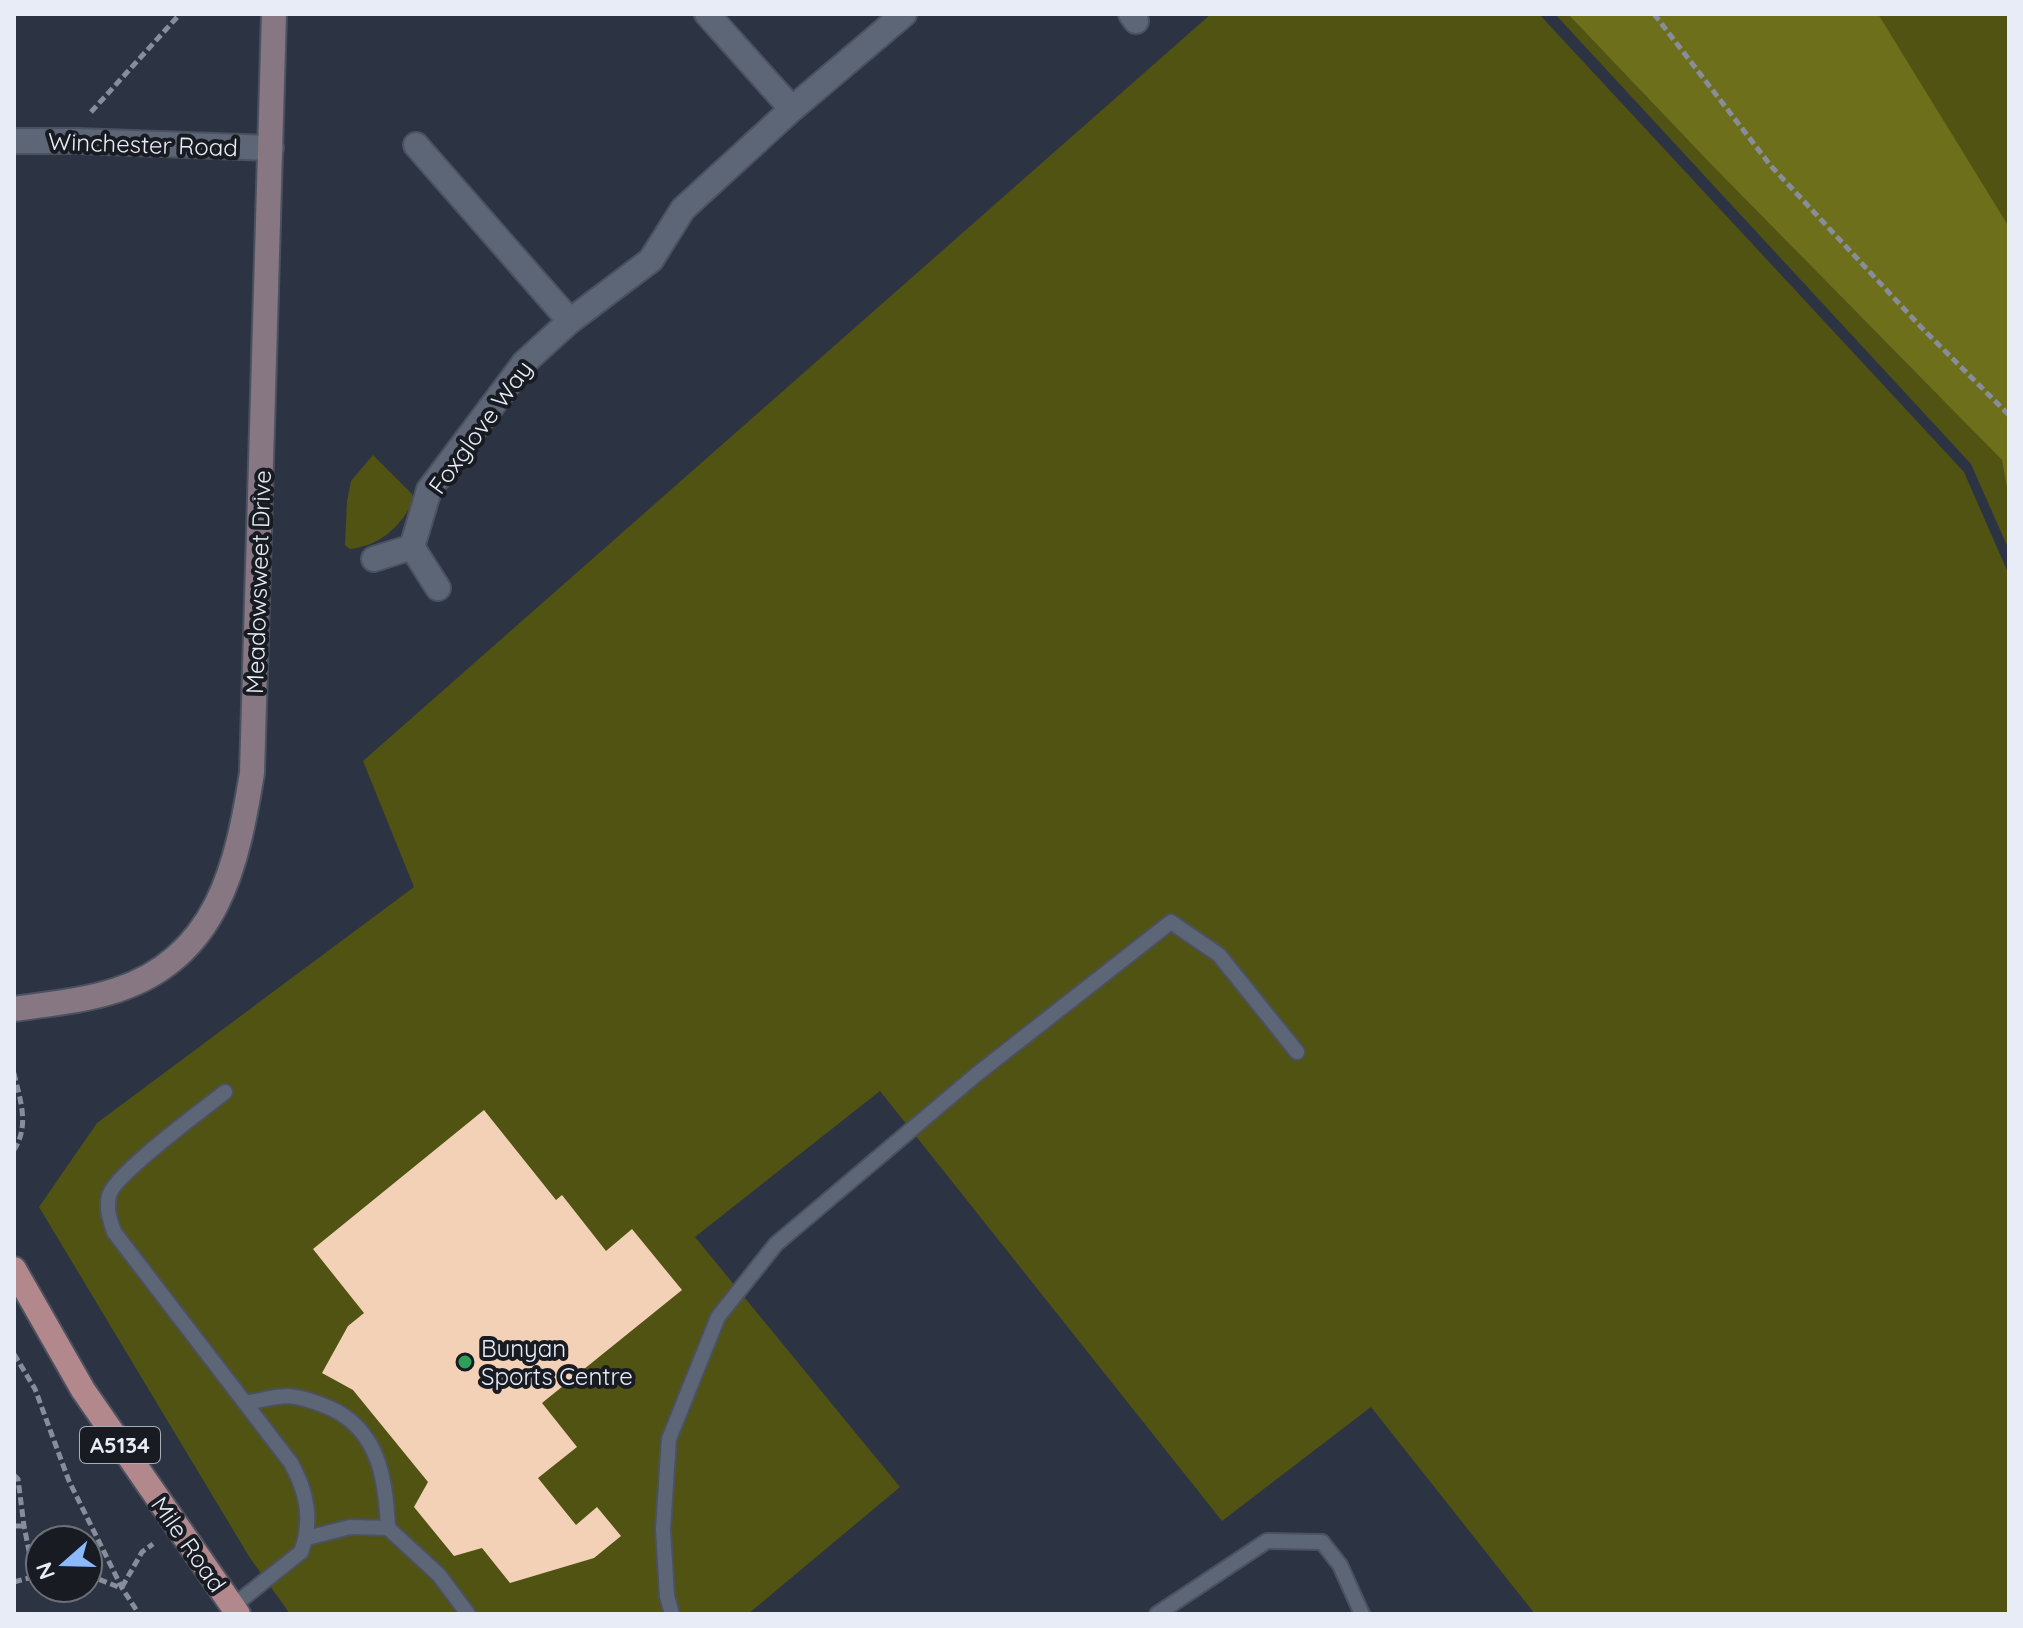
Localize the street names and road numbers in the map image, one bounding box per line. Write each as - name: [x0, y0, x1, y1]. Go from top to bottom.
- street label: Winchester Road: [48, 126, 238, 162]
- street label: Foxglove Way: [422, 354, 538, 500]
- street label: Meadowsweet Drive: [239, 470, 277, 694]
- road number: A5134: [80, 1427, 160, 1463]
- street label: Mile Road: [145, 1490, 233, 1598]

